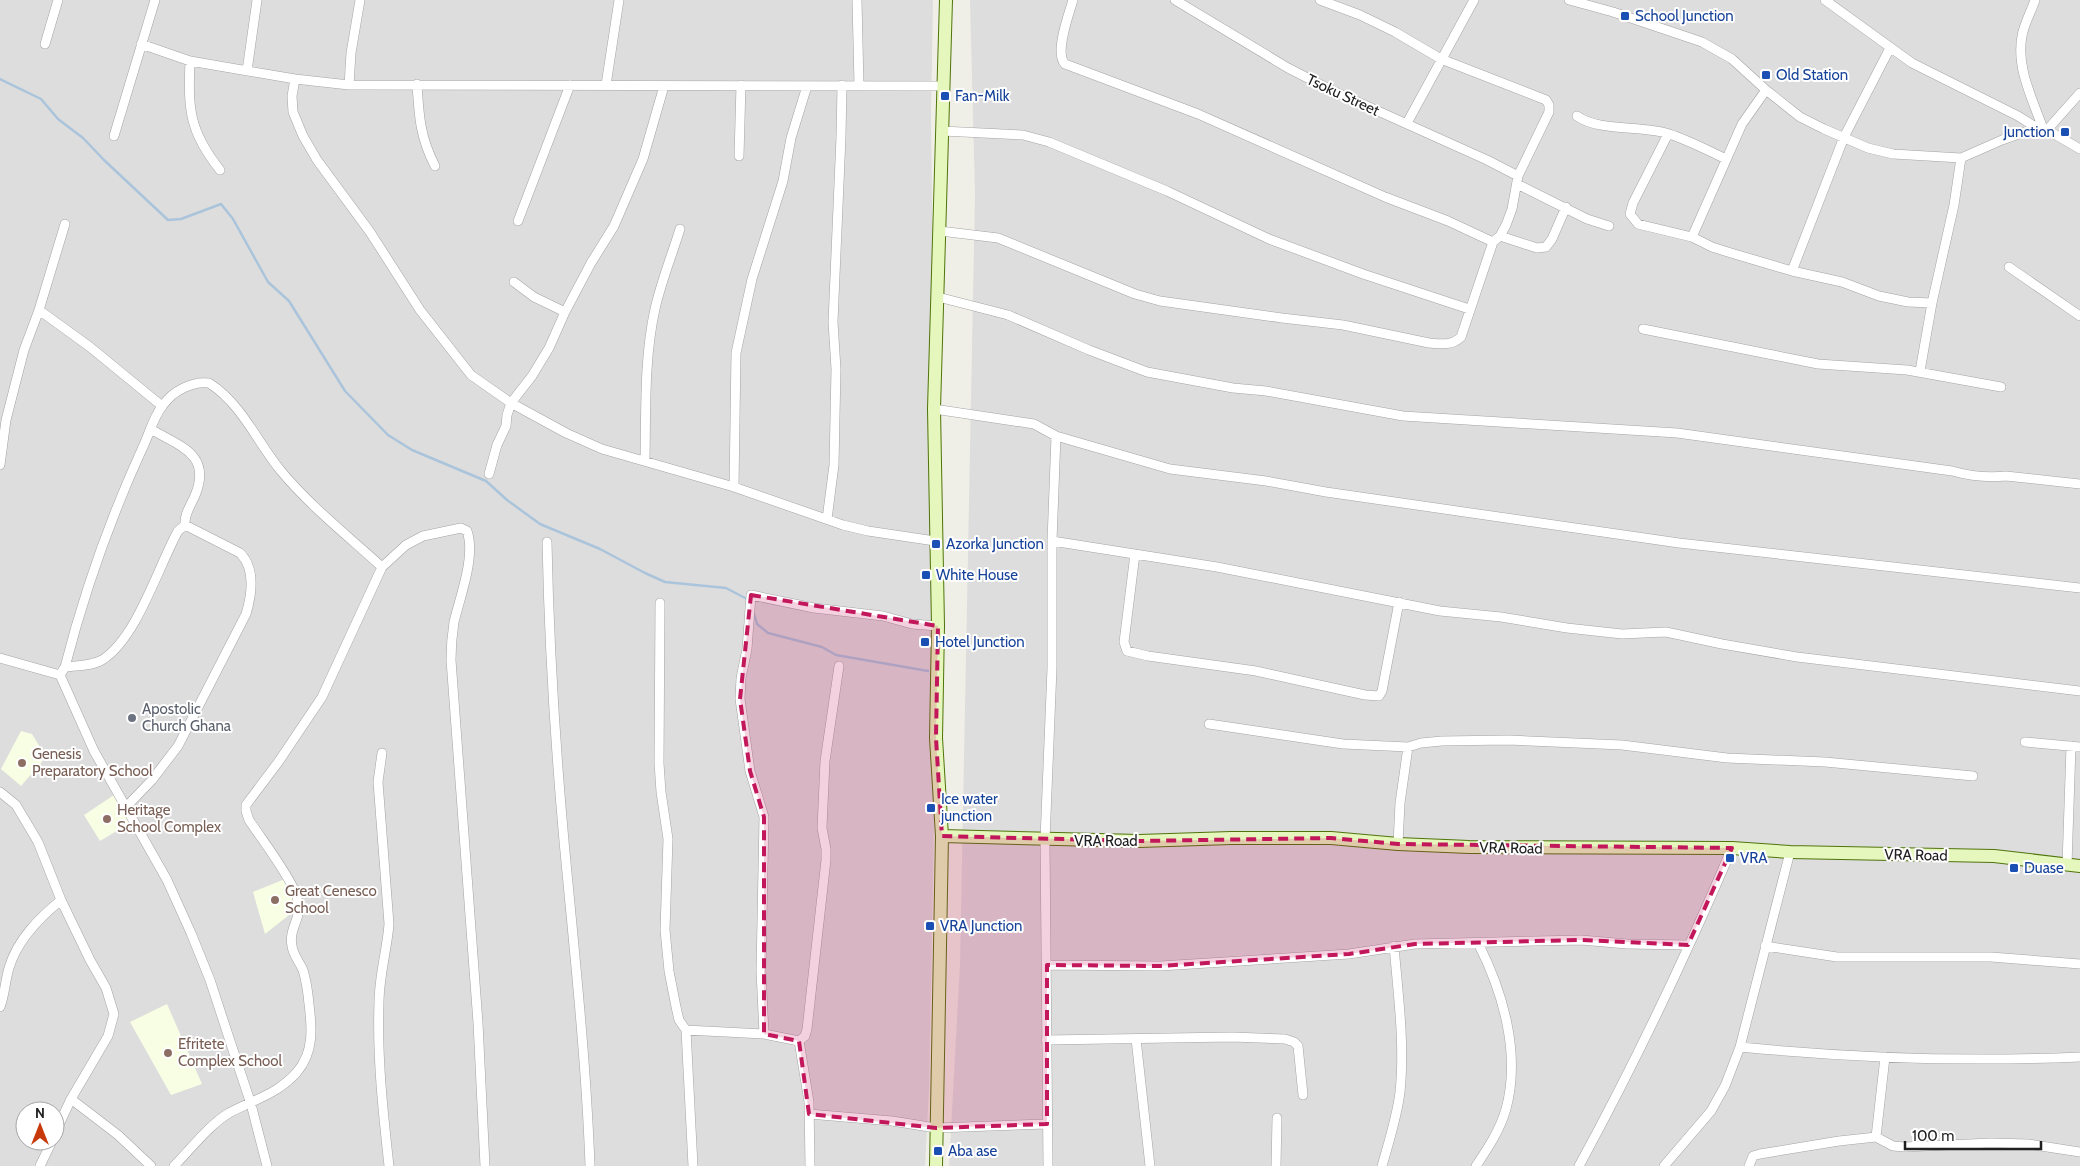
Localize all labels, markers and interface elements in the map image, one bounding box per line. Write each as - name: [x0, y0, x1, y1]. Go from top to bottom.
- place label: School Junction: [1635, 7, 1734, 25]
- marker: School Junction: [1619, 10, 1631, 22]
- place label: Old Station: [1776, 66, 1848, 84]
- marker: Old Station: [1760, 69, 1772, 81]
- street label: Tsoku Street: [1304, 70, 1382, 120]
- place label: Fan-Milk: [955, 87, 1010, 105]
- marker: Fan-Milk: [939, 90, 951, 102]
- place label: Junction: [2002, 123, 2055, 141]
- marker: Junction: [2059, 126, 2071, 138]
- place label: Azorka Junction: [946, 535, 1044, 553]
- marker: Azorka Junction: [930, 538, 942, 550]
- place label: White House: [936, 566, 1018, 584]
- marker: White House: [920, 569, 932, 581]
- place label: Hotel Junction: [935, 633, 1025, 651]
- marker: Hotel Junction: [919, 636, 931, 648]
- place label: Apostolic Church Ghana: [142, 700, 232, 735]
- marker: Apostolic Church Ghana: [126, 712, 138, 724]
- place label: Genesis Preparatory School: [32, 745, 153, 780]
- marker: Genesis Preparatory School: [16, 757, 28, 769]
- place label: Ice water junction: [940, 790, 998, 825]
- place label: Heritage School Complex: [117, 801, 221, 836]
- marker: Ice water junction: [925, 802, 937, 814]
- marker: Heritage School Complex: [101, 813, 113, 825]
- street label: VRA Road: [1074, 832, 1138, 850]
- street label: VRA Road: [1479, 838, 1543, 858]
- street label: VRA Road: [1884, 845, 1948, 865]
- place label: VRA: [1740, 849, 1768, 867]
- marker: VRA: [1724, 852, 1736, 864]
- place label: Duase: [2024, 859, 2064, 877]
- marker: Duase: [2008, 862, 2020, 874]
- place label: Great Cenesco School: [285, 882, 377, 917]
- marker: Great Cenesco School: [269, 894, 281, 906]
- place label: VRA Junction: [940, 917, 1022, 935]
- marker: VRA Junction: [924, 920, 936, 932]
- place label: Efritete Complex School: [178, 1035, 283, 1070]
- marker: Efritete Complex School: [162, 1047, 174, 1059]
- north arrow: [15, 1101, 65, 1151]
- text: N: [35, 1104, 45, 1122]
- scale bar: [1905, 1118, 2041, 1150]
- text: 100 m: [1912, 1127, 1954, 1145]
- place label: Aba ase: [948, 1142, 998, 1160]
- marker: Aba ase: [932, 1145, 944, 1157]

